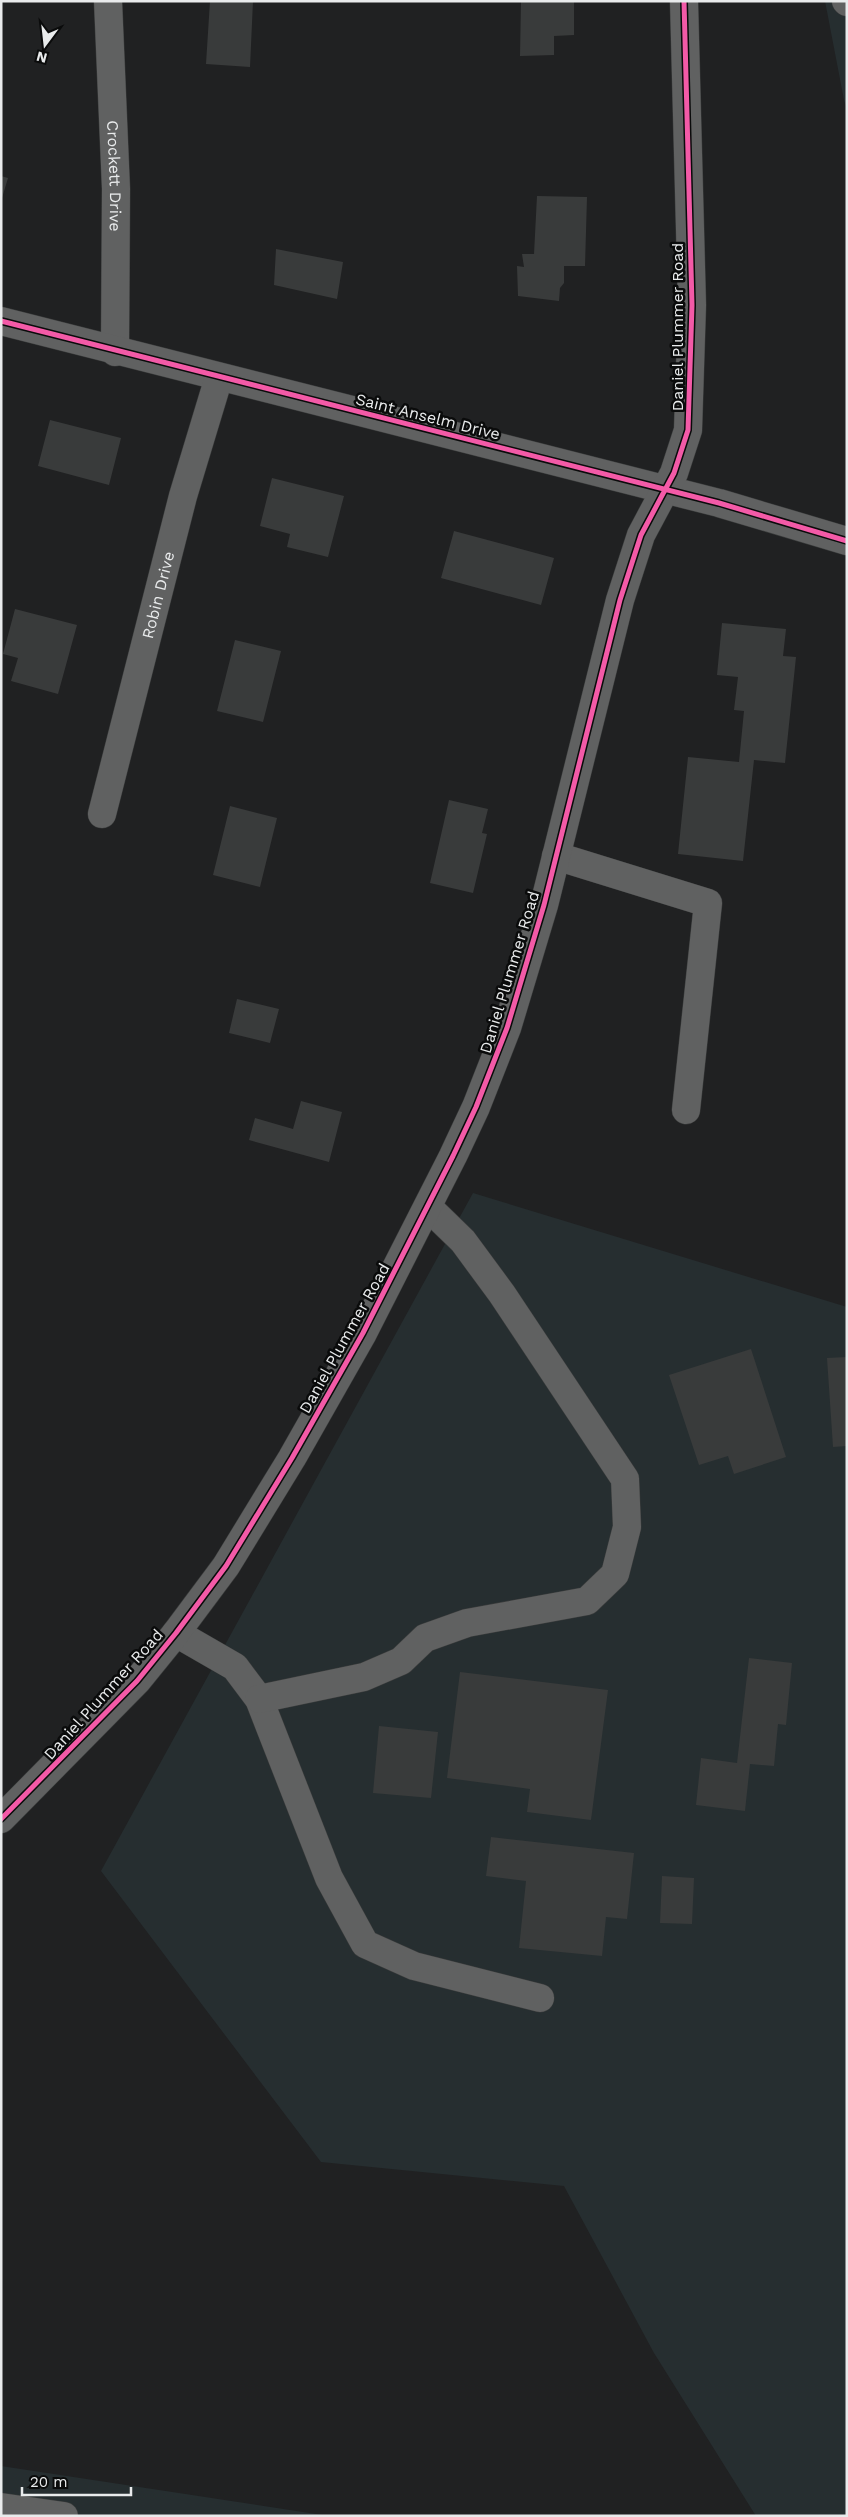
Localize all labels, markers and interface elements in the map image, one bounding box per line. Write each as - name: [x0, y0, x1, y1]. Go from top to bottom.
- north arrow: [20, 20, 70, 70]
- text: N: [35, 48, 49, 67]
- street label: Crockett Drive: [103, 120, 125, 232]
- street label: Daniel Plummer Road: [668, 243, 687, 411]
- street label: Saint Anselm Drive: [354, 389, 502, 444]
- street label: Robin Drive: [138, 549, 179, 641]
- street label: Daniel Plummer Road: [476, 889, 543, 1056]
- street label: Daniel Plummer Road: [295, 1260, 394, 1417]
- street label: Daniel Plummer Road: [40, 1625, 167, 1763]
- scale bar: [22, 2464, 131, 2496]
- text: 20 m: [30, 2473, 68, 2491]

